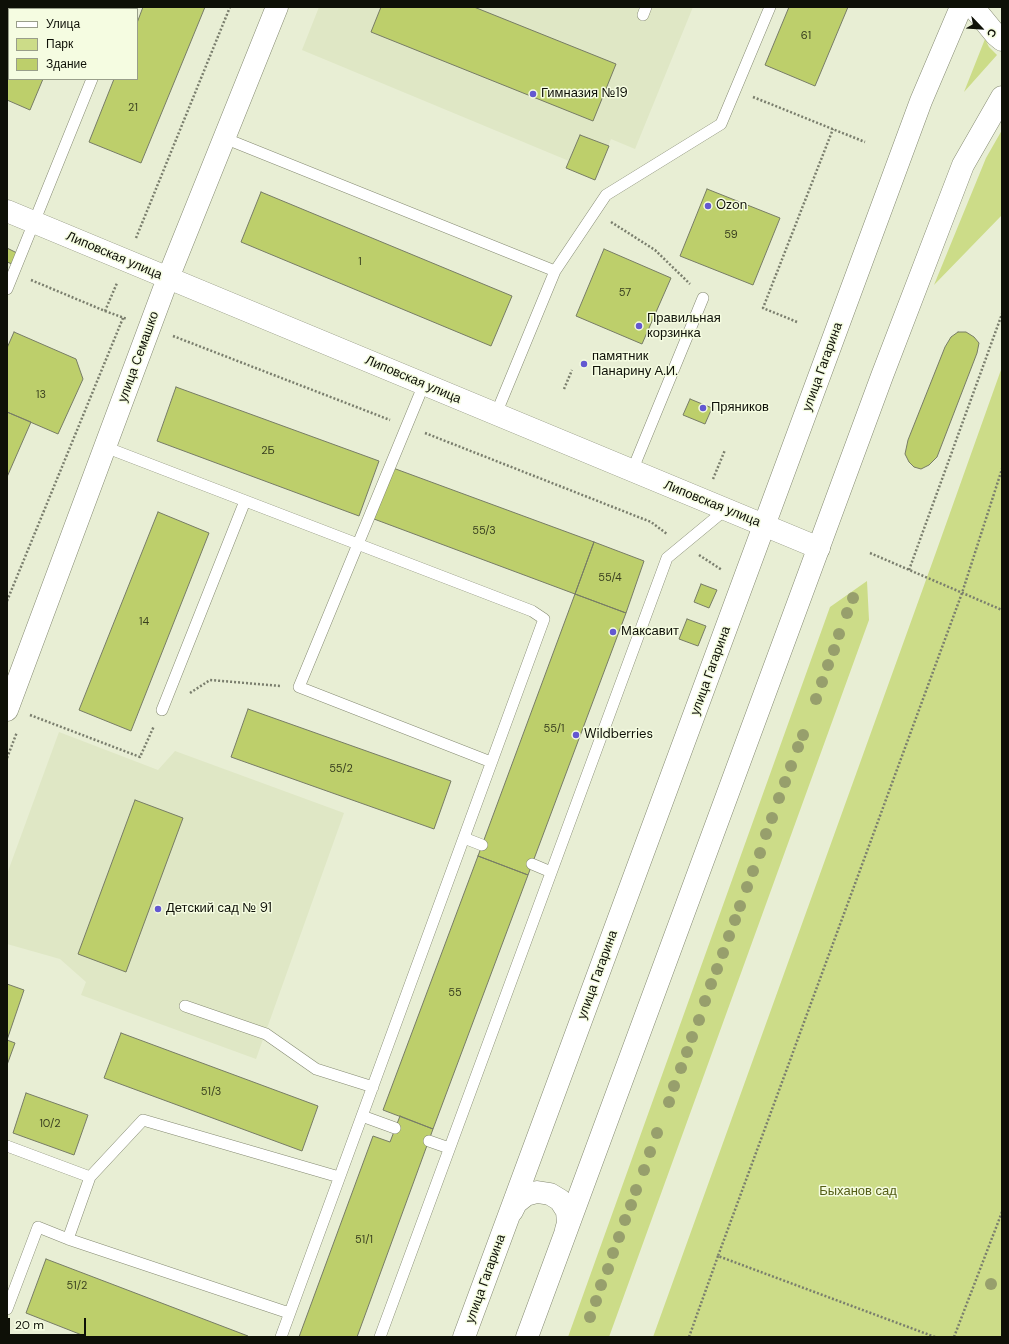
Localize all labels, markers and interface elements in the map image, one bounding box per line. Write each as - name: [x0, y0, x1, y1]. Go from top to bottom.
- legend: [8, 8, 138, 80]
- north arrow: [961, 8, 1001, 48]
- text: Улица: [46, 16, 80, 32]
- text: С: [984, 27, 1000, 40]
- house number: 61: [801, 29, 811, 43]
- text: Парк: [46, 36, 73, 52]
- text: Здание: [46, 56, 87, 72]
- place label: Гимназия №19: [541, 86, 628, 102]
- marker: Гимназия №19: [528, 89, 538, 99]
- house number: 21: [128, 101, 138, 115]
- place label: Ozon: [716, 198, 747, 214]
- marker: Ozon: [703, 201, 713, 211]
- house number: 59: [724, 228, 738, 242]
- street label: Липовская улица: [64, 229, 164, 283]
- house number: 1: [358, 255, 362, 269]
- house number: 57: [619, 286, 631, 300]
- street label: улица Семашко: [115, 309, 163, 405]
- place label: Правильная корзинка: [647, 311, 721, 342]
- street label: улица Гагарина: [800, 320, 846, 414]
- marker: Правильная корзинка: [634, 321, 644, 331]
- place label: памятник Панарину А.И.: [592, 349, 678, 380]
- street label: Липовская улица: [363, 353, 463, 407]
- marker: памятник Панарину А.И.: [579, 359, 589, 369]
- house number: 13: [36, 388, 46, 402]
- place label: Пряников: [711, 400, 769, 416]
- marker: Пряников: [698, 403, 708, 413]
- house number: 2Б: [261, 444, 275, 458]
- street label: Липовская улица: [661, 478, 763, 530]
- house number: 55/3: [472, 524, 496, 538]
- house number: 55/4: [598, 571, 622, 585]
- house number: 14: [139, 615, 149, 629]
- place label: Максавит: [621, 624, 679, 640]
- street label: улица Гагарина: [688, 624, 734, 718]
- marker: Максавит: [608, 627, 618, 637]
- house number: 55/1: [544, 722, 564, 736]
- place label: Wildberries: [584, 727, 653, 743]
- marker: Wildberries: [571, 730, 581, 740]
- house number: 55/2: [329, 762, 353, 776]
- place label: Детский сад № 91: [166, 901, 272, 917]
- marker: Детский сад № 91: [153, 904, 163, 914]
- street label: улица Гагарина: [575, 928, 621, 1022]
- house number: 55: [448, 986, 462, 1000]
- house number: 51/3: [201, 1085, 221, 1099]
- house number: 10/2: [39, 1117, 61, 1131]
- park label: Быханов сад: [819, 1184, 897, 1200]
- street label: улица Гагарина: [463, 1232, 509, 1326]
- house number: 51/1: [355, 1233, 373, 1247]
- house number: 51/2: [67, 1279, 87, 1293]
- scale bar: [10, 1310, 88, 1336]
- text: 20 m: [15, 1317, 44, 1333]

